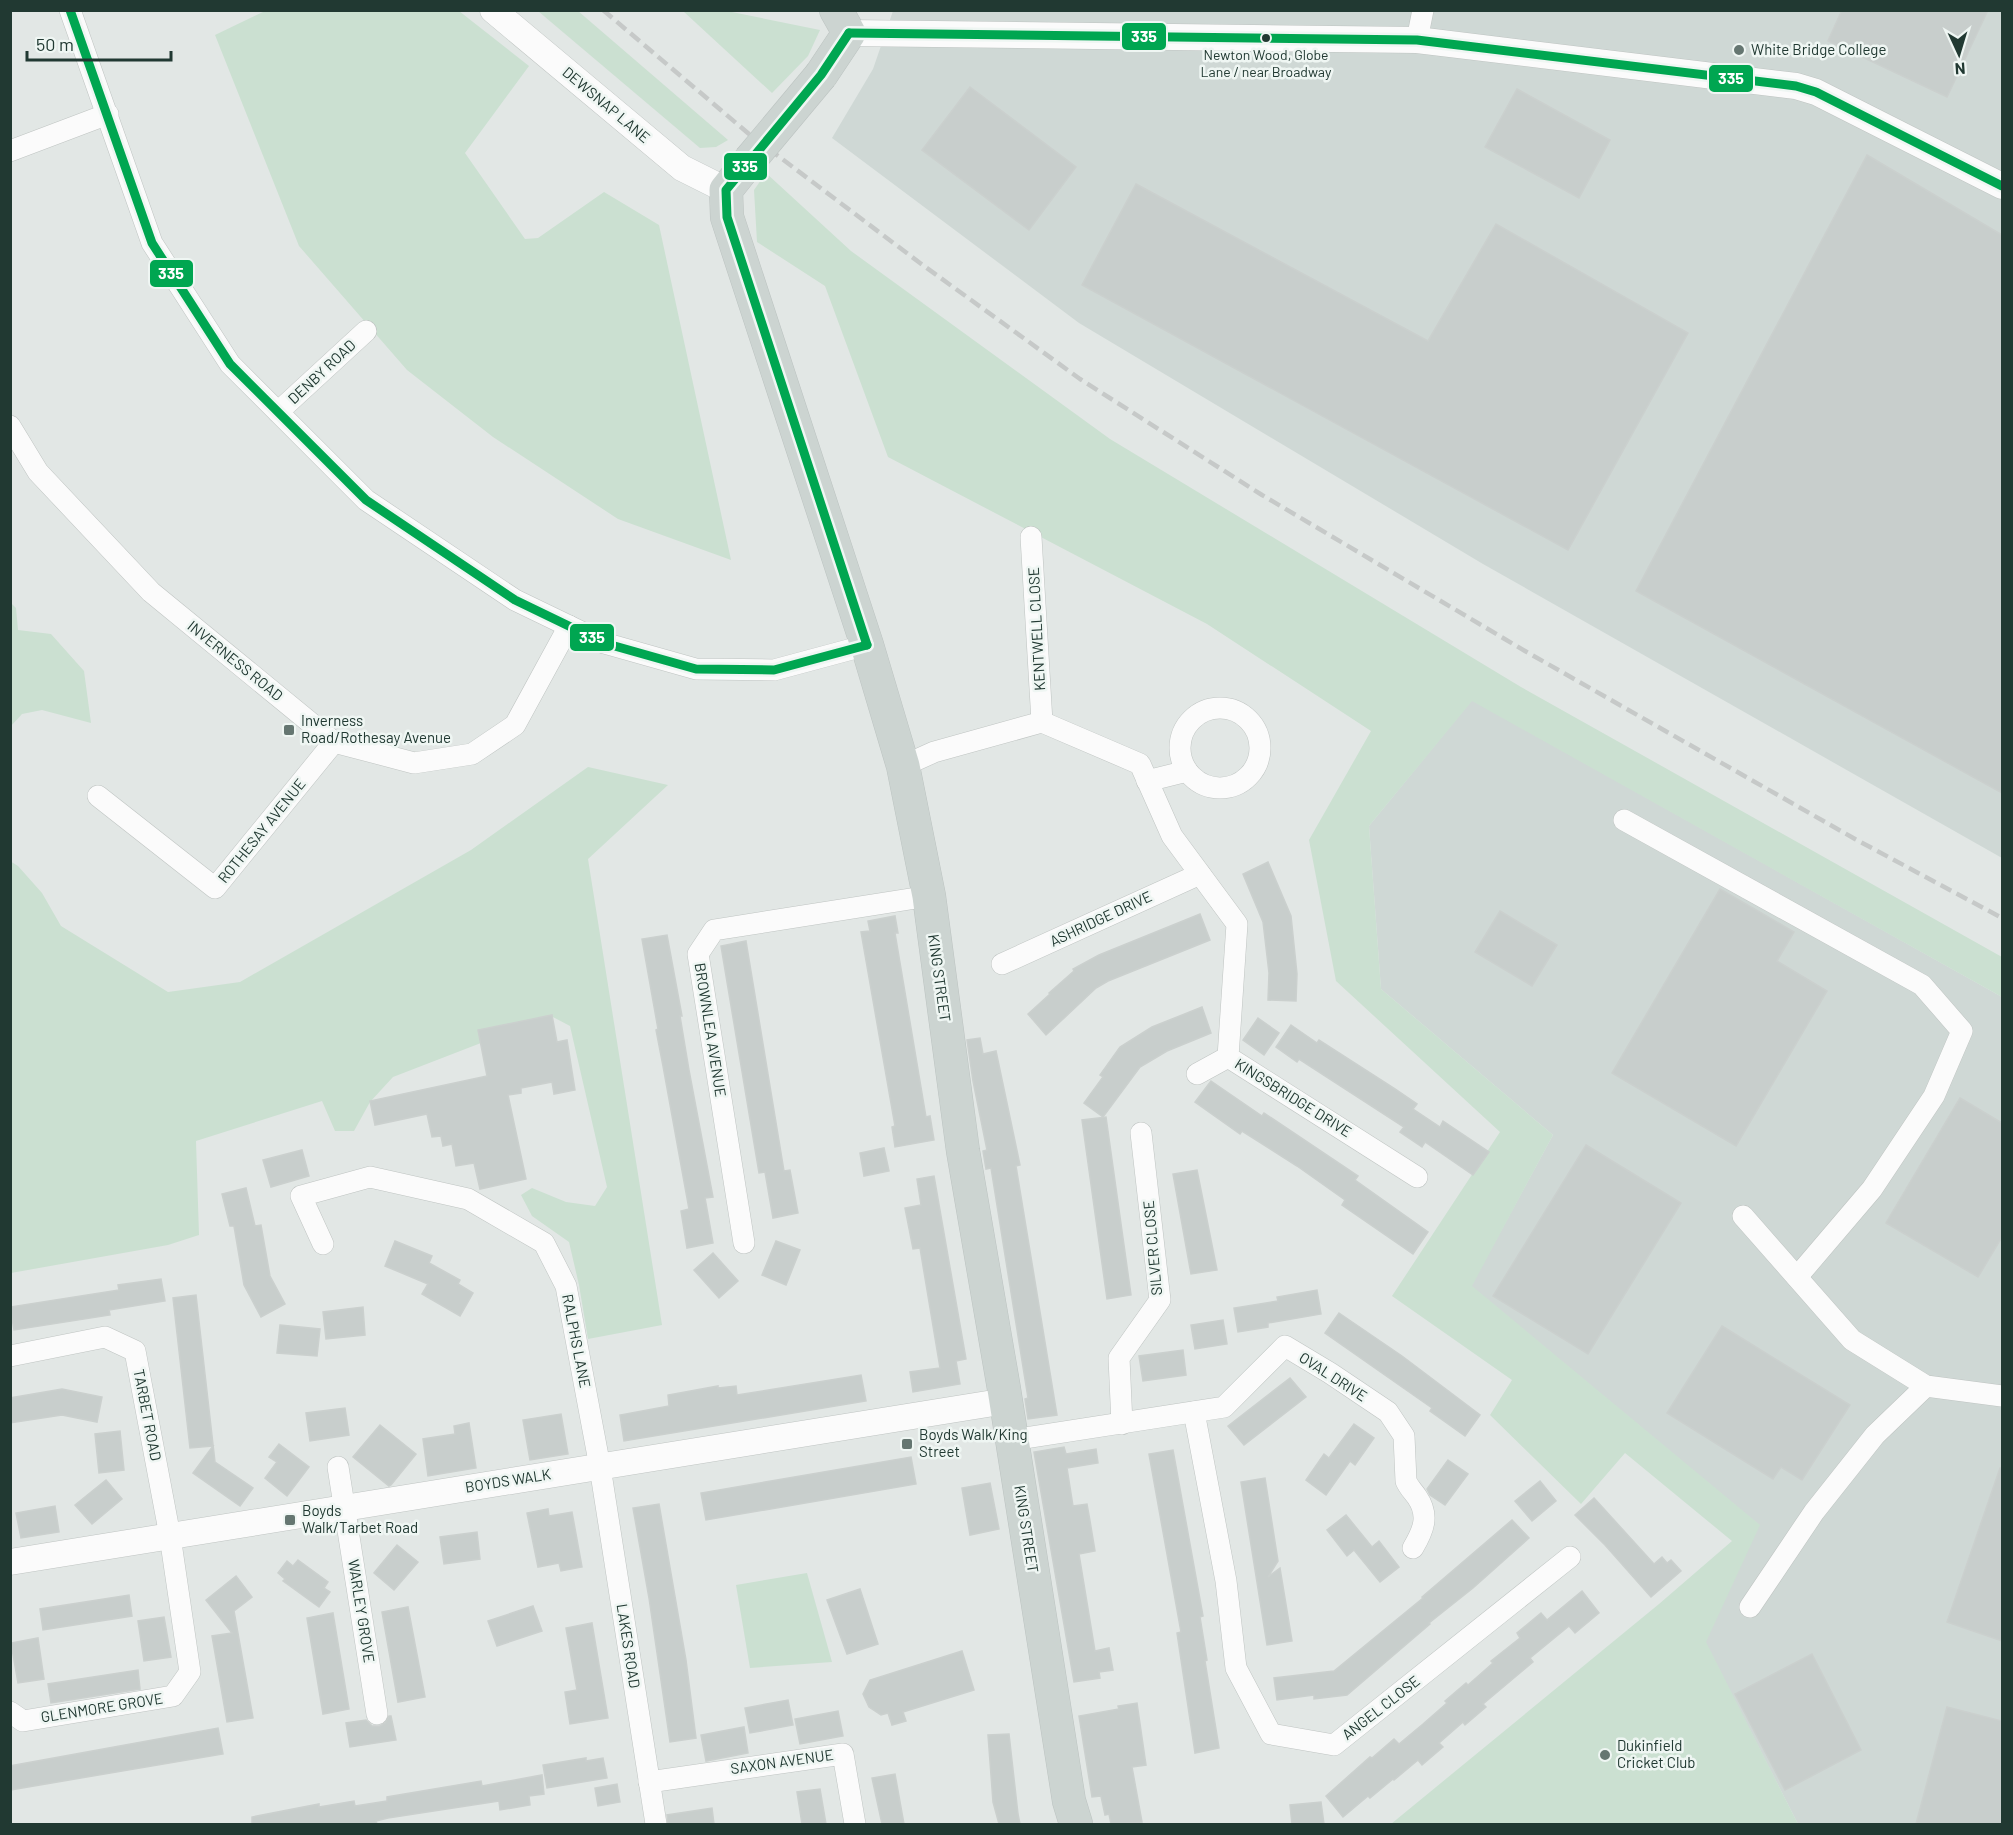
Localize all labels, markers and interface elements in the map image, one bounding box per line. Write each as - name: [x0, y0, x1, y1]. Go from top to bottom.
- line badge: 335: [1121, 22, 1167, 51]
- scale bar: [27, 24, 171, 62]
- north arrow: [1929, 24, 1989, 84]
- text: 335: [1131, 26, 1157, 45]
- marker: Newton Wood, Globe Lane / near Broadway: [1260, 32, 1272, 44]
- text: 50 m: [36, 33, 74, 55]
- place label: White Bridge College: [1751, 40, 1886, 58]
- marker: White Bridge College: [1732, 43, 1746, 57]
- place label: Newton Wood, Globe Lane / near Broadway: [1201, 46, 1332, 80]
- text: N: [1954, 60, 1966, 79]
- street label: DEWSNAP LANE: [559, 62, 654, 146]
- line badge: 335: [1708, 64, 1754, 93]
- text: 335: [1718, 68, 1744, 87]
- line badge: 335: [723, 152, 768, 181]
- text: 335: [732, 156, 758, 175]
- line badge: 335: [149, 259, 194, 288]
- text: 335: [158, 263, 184, 282]
- street label: DENBY ROAD: [284, 335, 359, 407]
- street label: KENTWELL CLOSE: [1024, 567, 1048, 691]
- street label: INVERNESS ROAD: [184, 616, 287, 704]
- line badge: 335: [569, 623, 615, 652]
- text: 335: [579, 627, 605, 646]
- place label: Inverness Road/Rothesay Avenue: [301, 711, 451, 746]
- marker: Inverness Road/Rothesay Avenue: [282, 723, 296, 737]
- street label: ROTHESAY AVENUE: [214, 775, 309, 886]
- street label: ASHRIDGE DRIVE: [1047, 887, 1155, 950]
- street label: KING STREET: [925, 933, 955, 1023]
- street label: BROWNLEA AVENUE: [691, 961, 730, 1098]
- street label: KINGSBRIDGE DRIVE: [1232, 1054, 1355, 1140]
- street label: SILVER CLOSE: [1139, 1200, 1165, 1296]
- street label: RALPHS LANE: [559, 1292, 595, 1389]
- street label: OVAL DRIVE: [1296, 1348, 1371, 1405]
- street label: TARBET ROAD: [130, 1368, 166, 1462]
- place label: Boyds Walk/King Street: [919, 1425, 1028, 1460]
- marker: Boyds Walk/King Street: [900, 1437, 914, 1451]
- street label: BOYDS WALK: [464, 1464, 552, 1496]
- street label: KING STREET: [1011, 1484, 1043, 1574]
- place label: Boyds Walk/Tarbet Road: [302, 1501, 418, 1536]
- marker: Boyds Walk/Tarbet Road: [283, 1513, 297, 1527]
- street label: WARLEY GROVE: [345, 1558, 379, 1664]
- street label: LAKES ROAD: [613, 1602, 645, 1689]
- street label: ANGEL CLOSE: [1338, 1671, 1423, 1743]
- street label: GLENMORE GROVE: [39, 1688, 164, 1726]
- place label: Dukinfield Cricket Club: [1617, 1736, 1696, 1771]
- street label: SAXON AVENUE: [729, 1745, 835, 1777]
- marker: Dukinfield Cricket Club: [1598, 1748, 1612, 1762]

